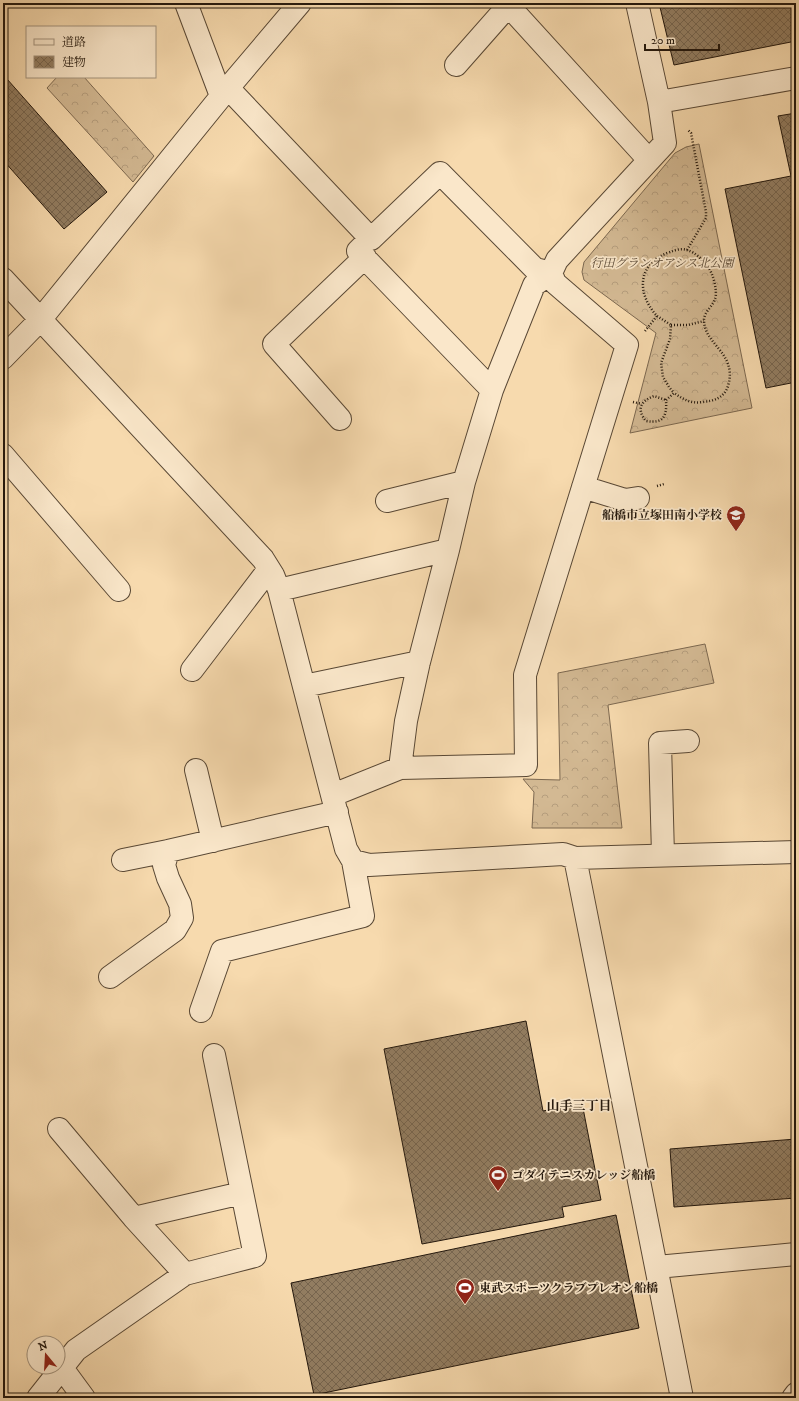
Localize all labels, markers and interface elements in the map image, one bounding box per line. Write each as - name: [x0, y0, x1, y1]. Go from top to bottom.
- legend: [26, 26, 156, 78]
- scale bar: [645, 26, 719, 52]
- text: 20 m: [651, 33, 675, 48]
- text: 道路: [62, 35, 86, 50]
- text: 建物: [62, 55, 86, 70]
- park label: 行田グランオアシス北公園: [591, 256, 735, 271]
- school or university icon: 船橋市立塚田南小学校: [725, 504, 747, 532]
- place label: 船橋市立塚田南小学校: [602, 508, 722, 523]
- district label: 山手三丁目: [546, 1098, 612, 1114]
- sports icon: ゴダイテニスカレッジ船橋: [487, 1164, 509, 1192]
- place label: ゴダイテニスカレッジ船橋: [512, 1168, 655, 1183]
- sports icon: 東武スポーツクラブプレオン船橋: [454, 1277, 476, 1305]
- place label: 東武スポーツクラブプレオン船橋: [479, 1281, 658, 1296]
- north arrow: [26, 1335, 66, 1375]
- text: N: [37, 1338, 50, 1354]

